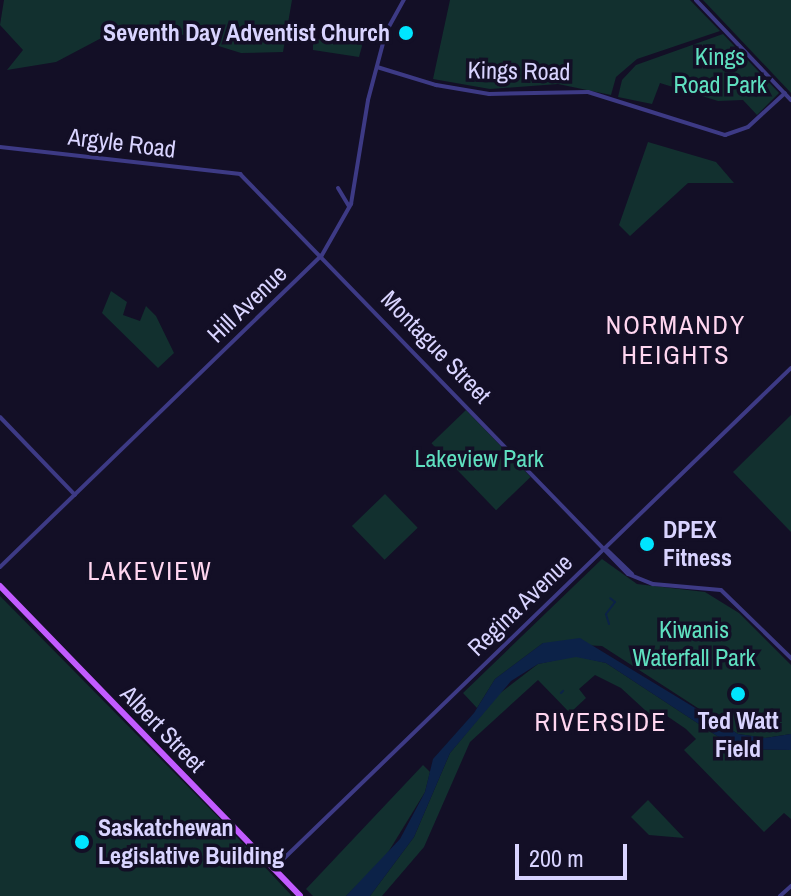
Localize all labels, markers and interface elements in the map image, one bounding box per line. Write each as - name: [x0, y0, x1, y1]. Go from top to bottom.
- place label: Seventh Day Adventist Church: [102, 19, 390, 47]
- marker: Seventh Day Adventist Church: [397, 24, 415, 42]
- park label: Kings Road Park: [674, 43, 766, 99]
- street label: Kings Road: [467, 56, 571, 86]
- street label: Argyle Road: [67, 122, 177, 164]
- street label: Hill Avenue: [201, 259, 293, 349]
- street label: Montague Street: [375, 285, 497, 409]
- district label: NORMANDY HEIGHTS: [606, 309, 746, 370]
- park label: Lakeview Park: [414, 445, 544, 473]
- place label: DPEX Fitness: [663, 516, 732, 572]
- marker: DPEX Fitness: [638, 535, 656, 553]
- street label: Regina Avenue: [461, 548, 579, 662]
- district label: LAKEVIEW: [87, 555, 213, 587]
- park label: Kiwanis Waterfall Park: [633, 616, 755, 672]
- street label: Albert Street: [115, 680, 211, 778]
- marker: Ted Watt Field: [729, 685, 747, 703]
- district label: RIVERSIDE: [535, 706, 667, 738]
- place label: Ted Watt Field: [698, 707, 778, 763]
- place label: Saskatchewan Legislative Building: [98, 814, 284, 870]
- scale bar: [519, 828, 631, 878]
- marker: Saskatchewan Legislative Building: [73, 833, 91, 851]
- text: 200 m: [529, 842, 584, 874]

